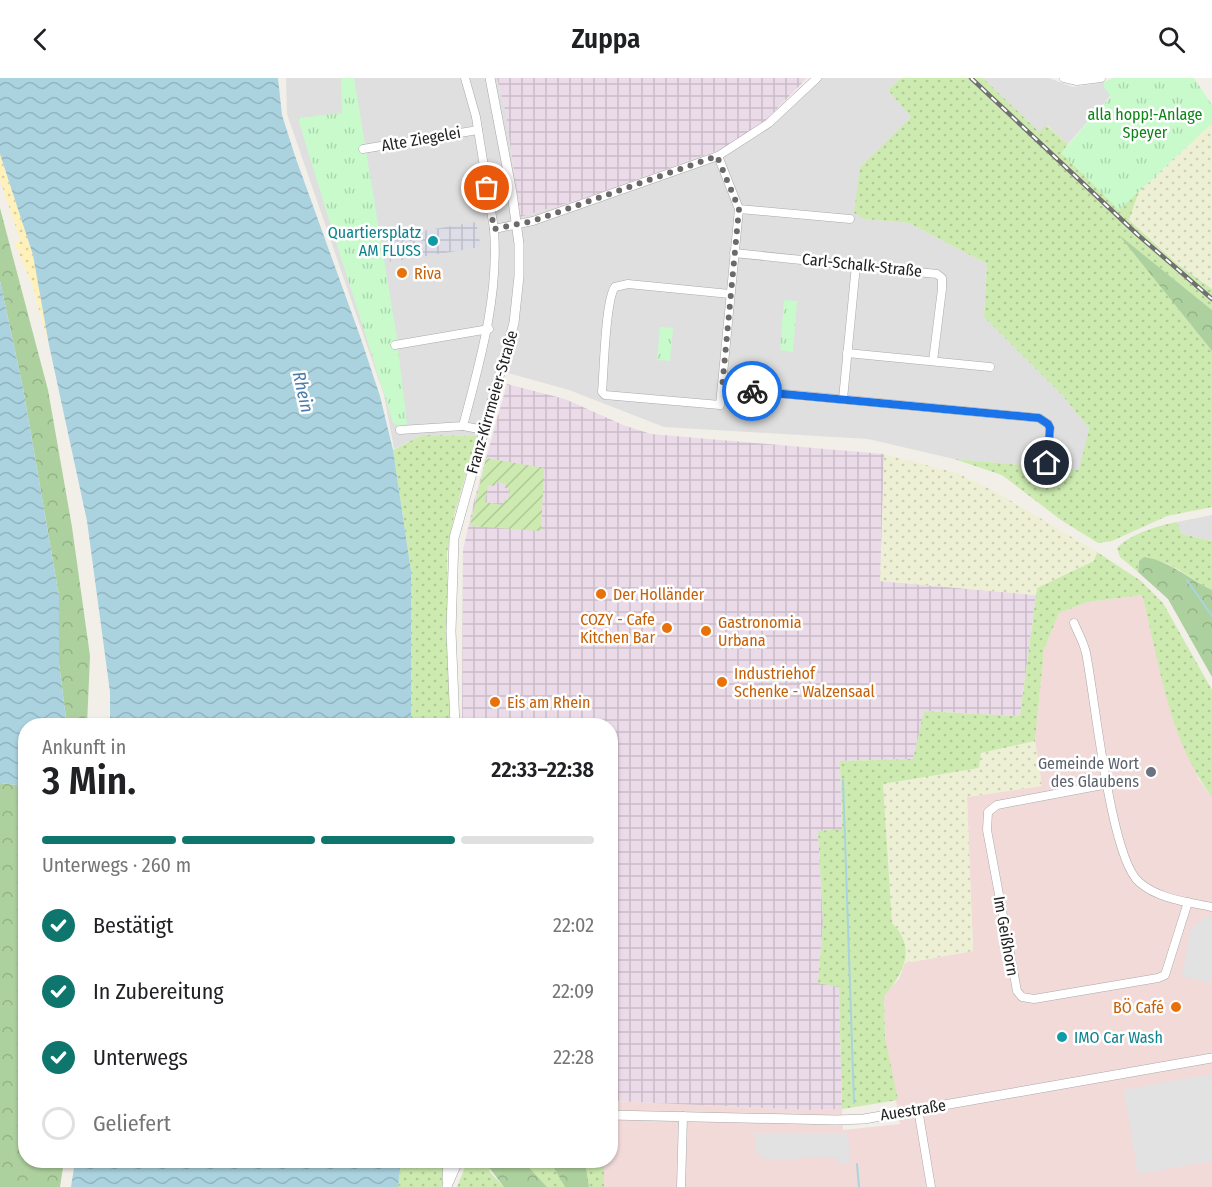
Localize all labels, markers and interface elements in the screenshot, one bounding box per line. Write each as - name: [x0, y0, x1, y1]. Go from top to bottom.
- icon: back: [24, 23, 57, 56]
- text: Zuppa: [571, 23, 641, 55]
- icon: search: [1155, 23, 1188, 56]
- park label: alla hopp!-Anlage Speyer: [1088, 105, 1202, 142]
- street label: Alte Ziegelei: [380, 123, 462, 155]
- pin: [461, 162, 512, 213]
- icon: bag: [470, 171, 503, 204]
- place label: Quartiersplatz AM FLUSS: [328, 223, 421, 260]
- marker: Quartiersplatz AM FLUSS: [426, 234, 440, 248]
- street label: Carl-Schalk-Straße: [801, 249, 923, 281]
- place label: Riva: [414, 264, 442, 283]
- marker: Riva: [395, 266, 409, 280]
- street label: Franz-Kirrmeier-Straße: [462, 328, 522, 476]
- courier: [722, 361, 782, 421]
- water label: Rhein: [288, 369, 318, 415]
- icon: bike: [736, 375, 769, 408]
- pin: [1021, 437, 1072, 488]
- icon: home: [1030, 446, 1063, 479]
- place label: Der Holländer: [613, 585, 705, 604]
- marker: Der Holländer: [594, 587, 608, 601]
- place label: COZY - Cafe Kitchen Bar: [580, 610, 655, 647]
- place label: Gastronomia Urbana: [718, 613, 802, 650]
- marker: COZY - Cafe Kitchen Bar: [660, 621, 674, 635]
- marker: Gastronomia Urbana: [699, 624, 713, 638]
- place label: Industriehof Schenke - Walzensaal: [734, 664, 875, 701]
- marker: Industriehof Schenke - Walzensaal: [715, 675, 729, 689]
- place label: Eis am Rhein: [507, 693, 591, 712]
- marker: Eis am Rhein: [488, 695, 502, 709]
- text: Ankunft in: [42, 735, 126, 759]
- place label: Gemeinde Wort des Glaubens: [1038, 754, 1140, 791]
- text: 22:33–22:38: [491, 756, 594, 783]
- text: 3 Min.: [42, 758, 136, 804]
- marker: Gemeinde Wort des Glaubens: [1144, 765, 1158, 779]
- text: Unterwegs · 260 m: [42, 853, 191, 877]
- street label: Im Geißhorn: [990, 895, 1022, 977]
- icon: check: [42, 909, 75, 942]
- text: Bestätigt: [93, 912, 173, 939]
- text: 22:02: [553, 913, 594, 937]
- icon: check: [42, 975, 75, 1008]
- text: In Zubereitung: [93, 978, 224, 1005]
- text: 22:09: [552, 979, 594, 1003]
- place label: BÖ Café: [1113, 998, 1164, 1017]
- marker: BÖ Café: [1169, 1000, 1183, 1014]
- place label: IMO Car Wash: [1074, 1028, 1163, 1047]
- marker: IMO Car Wash: [1055, 1030, 1069, 1044]
- icon: check: [42, 1041, 75, 1074]
- text: Unterwegs: [93, 1044, 188, 1071]
- text: 22:28: [553, 1045, 594, 1069]
- street label: Auestraße: [879, 1095, 947, 1125]
- text: Geliefert: [93, 1110, 171, 1137]

